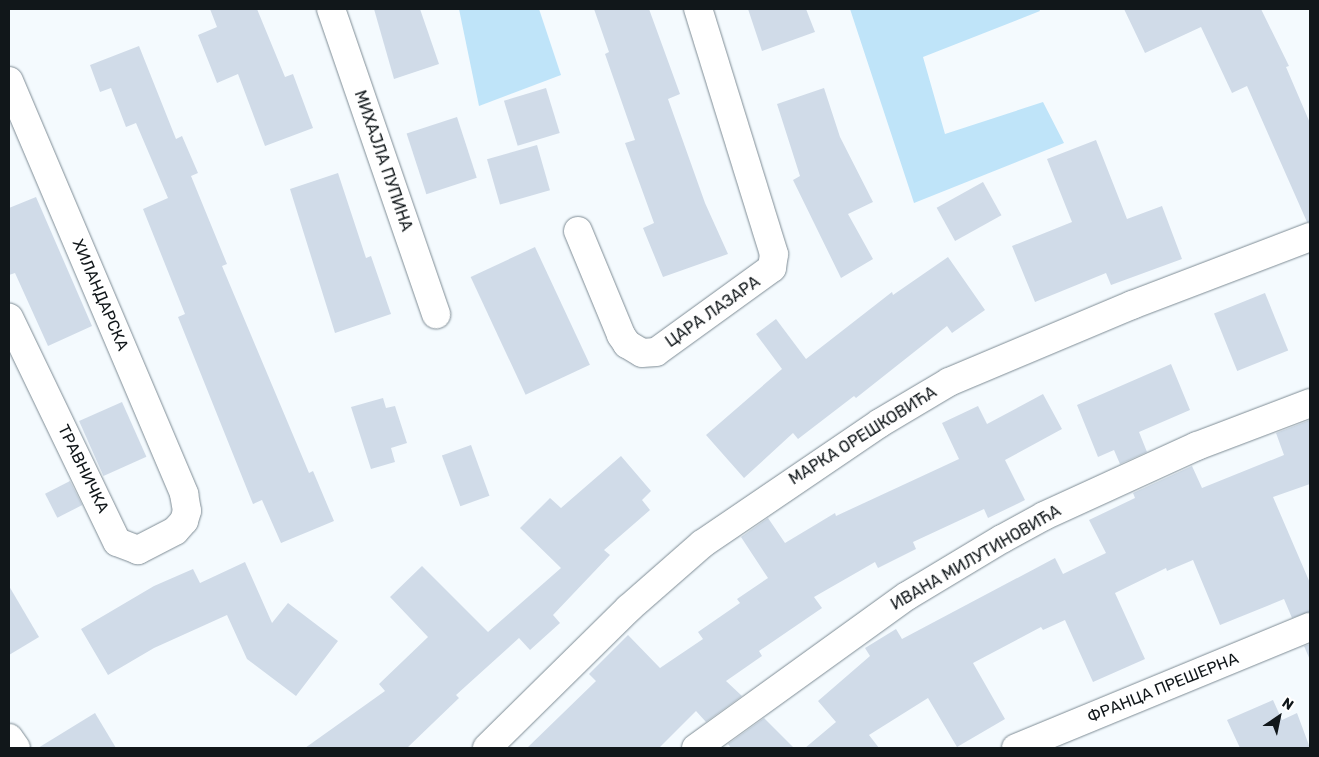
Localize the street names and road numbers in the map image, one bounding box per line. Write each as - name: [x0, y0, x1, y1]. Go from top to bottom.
- street label: МИХАЈЛА ПУПИНА: [350, 88, 416, 234]
- street label: ХИЛАНДАРСКА: [68, 236, 132, 354]
- street label: ЦАРА ЛАЗАРА: [662, 272, 764, 352]
- street label: МАРКА ОРЕШКОВИЋА: [786, 383, 940, 489]
- street label: ТРАВНИЧКА: [53, 422, 113, 516]
- street label: ИВАНА МИЛУТИНОВИЋА: [888, 501, 1064, 615]
- street label: ФРАНЦА ПРЕШЕРНА: [1085, 649, 1241, 727]

